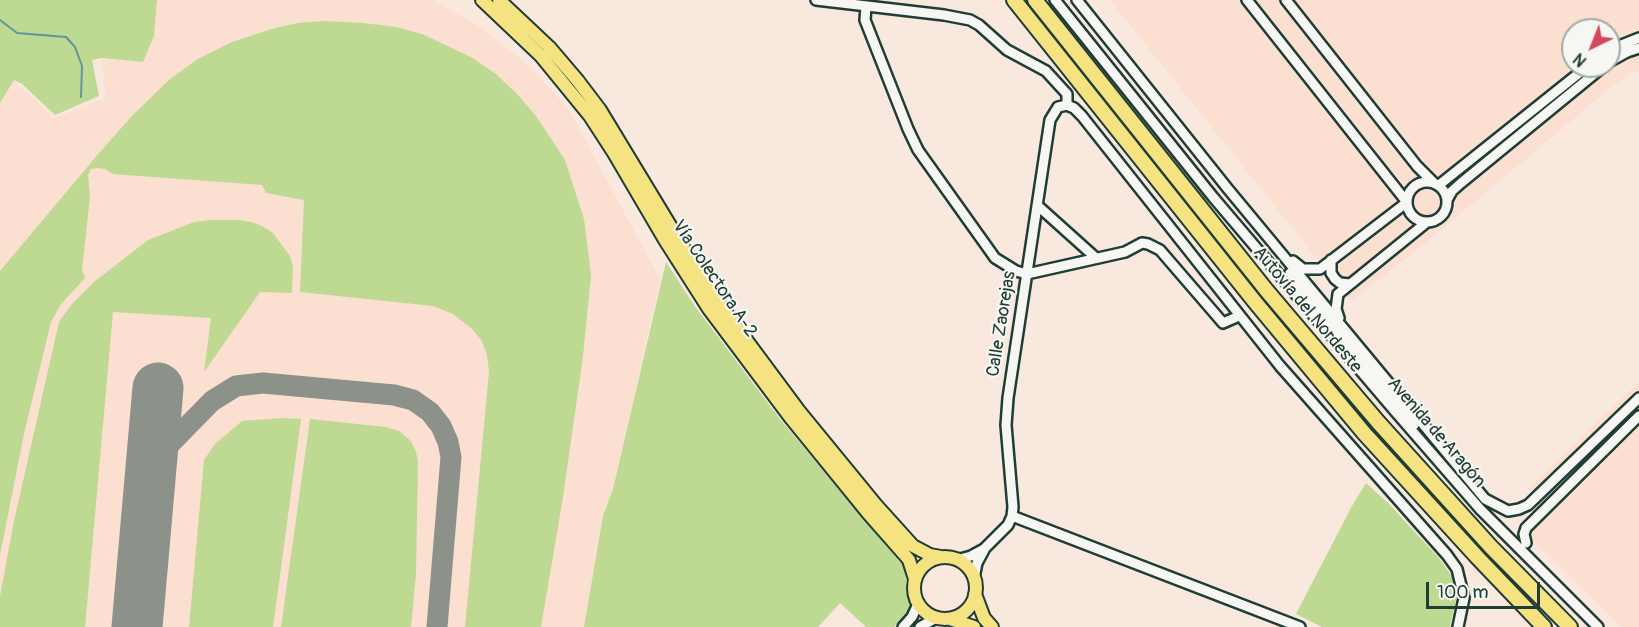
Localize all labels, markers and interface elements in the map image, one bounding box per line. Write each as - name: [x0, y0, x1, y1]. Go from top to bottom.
- north arrow: [1561, 18, 1621, 78]
- text: N: [1569, 49, 1591, 71]
- street label: Vía Colectora A-2: [667, 217, 761, 341]
- street label: Autovía del Nordeste: [1248, 242, 1366, 378]
- street label: Calle Zaorejas: [983, 270, 1021, 378]
- street label: Avenida de Aragón: [1382, 373, 1490, 493]
- scale bar: [1429, 570, 1543, 608]
- text: 100 m: [1437, 581, 1489, 604]

